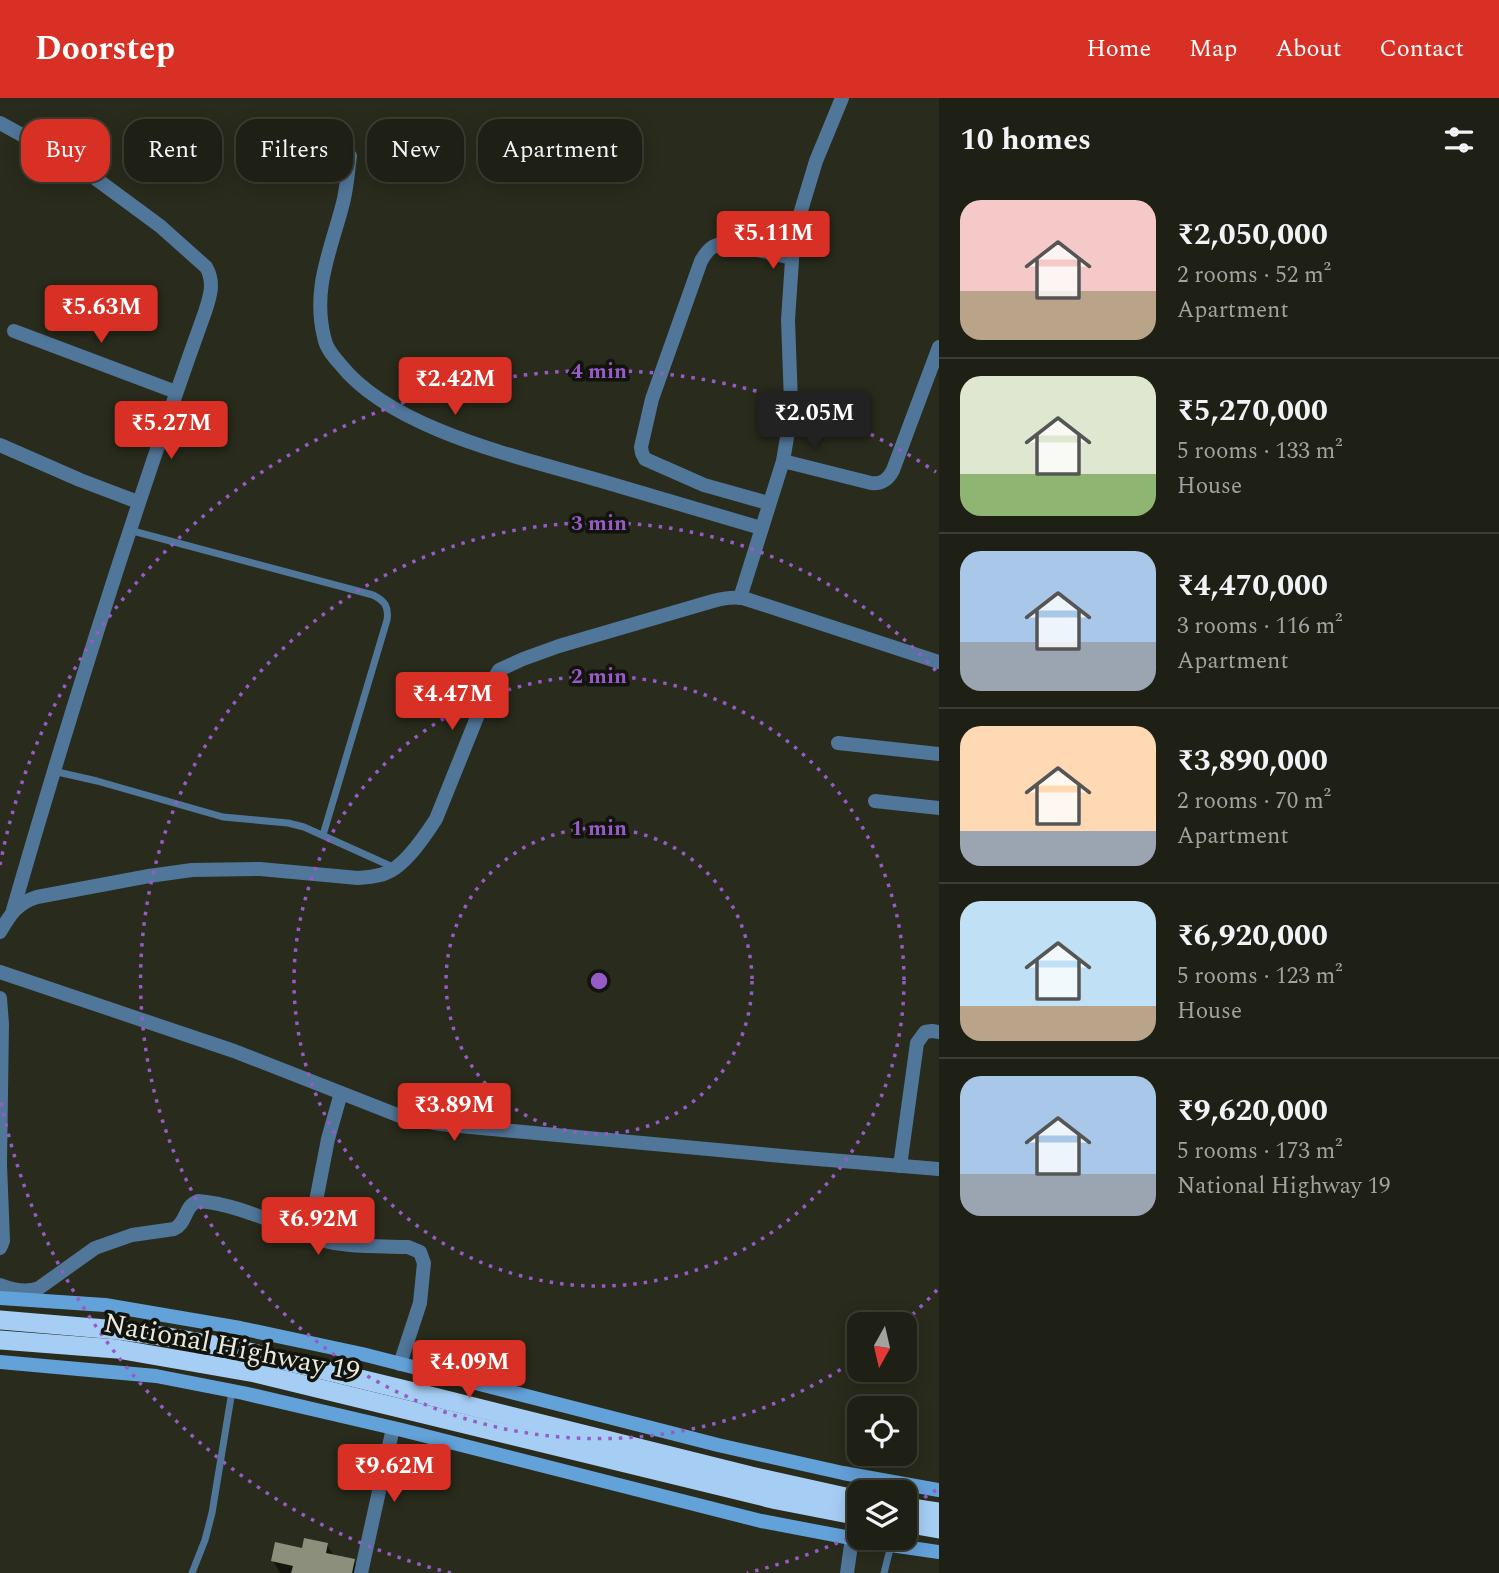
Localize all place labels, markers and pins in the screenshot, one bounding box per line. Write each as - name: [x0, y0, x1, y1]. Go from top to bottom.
- pin: ₹5.11M: [716, 212, 830, 271]
- pin: ₹5.63M: [44, 286, 158, 345]
- pin: ₹2.42M: [398, 358, 512, 417]
- pin: ₹2.05M: [757, 392, 871, 451]
- pin: ₹5.27M: [114, 402, 228, 461]
- pin: ₹4.47M: [395, 672, 509, 732]
- centre of rings: [587, 969, 611, 993]
- pin: ₹3.89M: [397, 1084, 511, 1143]
- pin: ₹6.92M: [261, 1198, 375, 1257]
- pin: ₹4.09M: [412, 1340, 526, 1400]
- pin: ₹9.62M: [337, 1444, 451, 1504]

